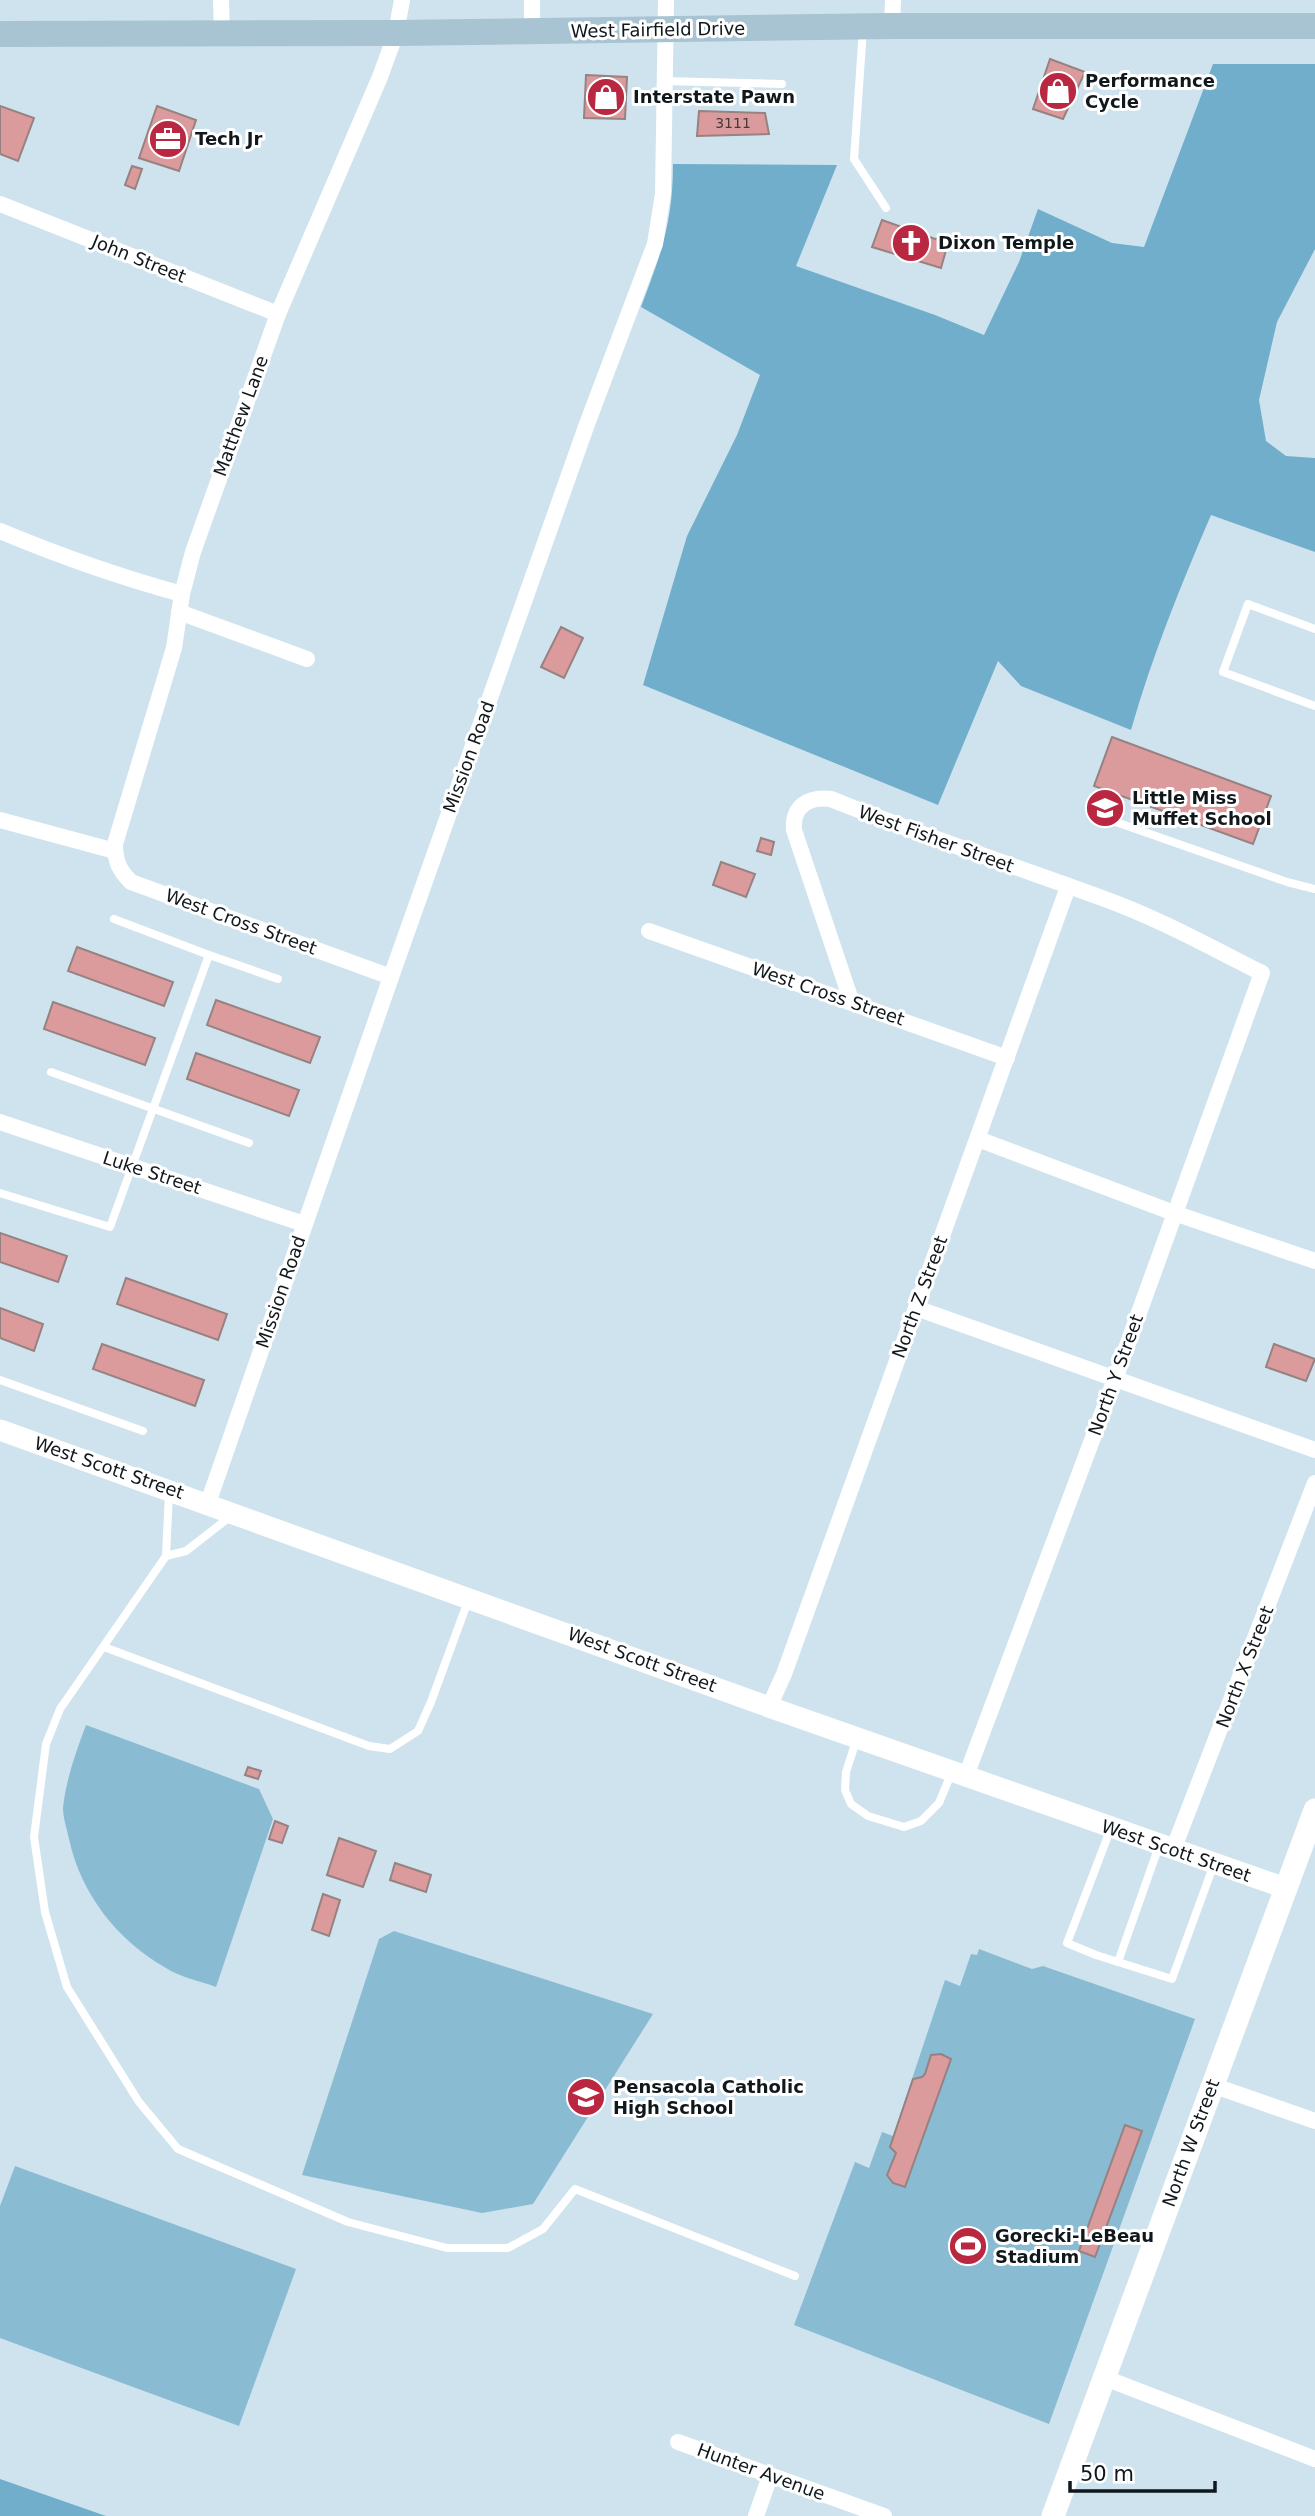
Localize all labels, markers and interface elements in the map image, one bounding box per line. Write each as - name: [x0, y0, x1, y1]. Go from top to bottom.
- street label: West Fairfield Drive: [570, 17, 745, 42]
- shop icon: Performance Cycle: [1037, 70, 1079, 112]
- place label: Performance Cycle: [1085, 70, 1215, 112]
- shop icon: Interstate Pawn: [585, 76, 627, 118]
- place label: Interstate Pawn: [633, 86, 795, 107]
- house number: 3111: [715, 115, 751, 131]
- office icon: Tech Jr: [147, 118, 189, 160]
- place label: Tech Jr: [195, 128, 263, 149]
- church icon: Dixon Temple: [890, 222, 932, 264]
- street label: John Street: [88, 230, 189, 287]
- place label: Dixon Temple: [938, 232, 1074, 253]
- street label: Matthew Lane: [209, 352, 272, 479]
- street label: Mission Road: [439, 698, 499, 816]
- school or university icon: Little Miss Muffet School: [1084, 787, 1126, 829]
- place label: Little Miss Muffet School: [1132, 787, 1272, 829]
- street label: West Fisher Street: [856, 801, 1017, 876]
- street label: West Cross Street: [163, 884, 320, 959]
- street label: West Cross Street: [749, 958, 907, 1029]
- street label: Luke Street: [100, 1147, 204, 1198]
- street label: Mission Road: [251, 1233, 310, 1351]
- street label: North Z Street: [888, 1233, 951, 1361]
- street label: North Y Street: [1084, 1311, 1147, 1438]
- street label: West Scott Street: [32, 1432, 187, 1503]
- street label: North X Street: [1212, 1603, 1277, 1731]
- street label: West Scott Street: [565, 1623, 719, 1696]
- street label: West Scott Street: [1099, 1815, 1254, 1886]
- school or university icon: Pensacola Catholic High School: [565, 2076, 607, 2118]
- place label: Pensacola Catholic High School: [613, 2076, 804, 2118]
- street label: North W Street: [1158, 2076, 1223, 2210]
- sports icon: Gorecki-LeBeau Stadium: [947, 2225, 989, 2267]
- place label: Gorecki-LeBeau Stadium: [995, 2225, 1154, 2267]
- street label: Hunter Avenue: [694, 2439, 828, 2504]
- scale bar: [1070, 2450, 1215, 2494]
- text: 50 m: [1080, 2462, 1134, 2486]

